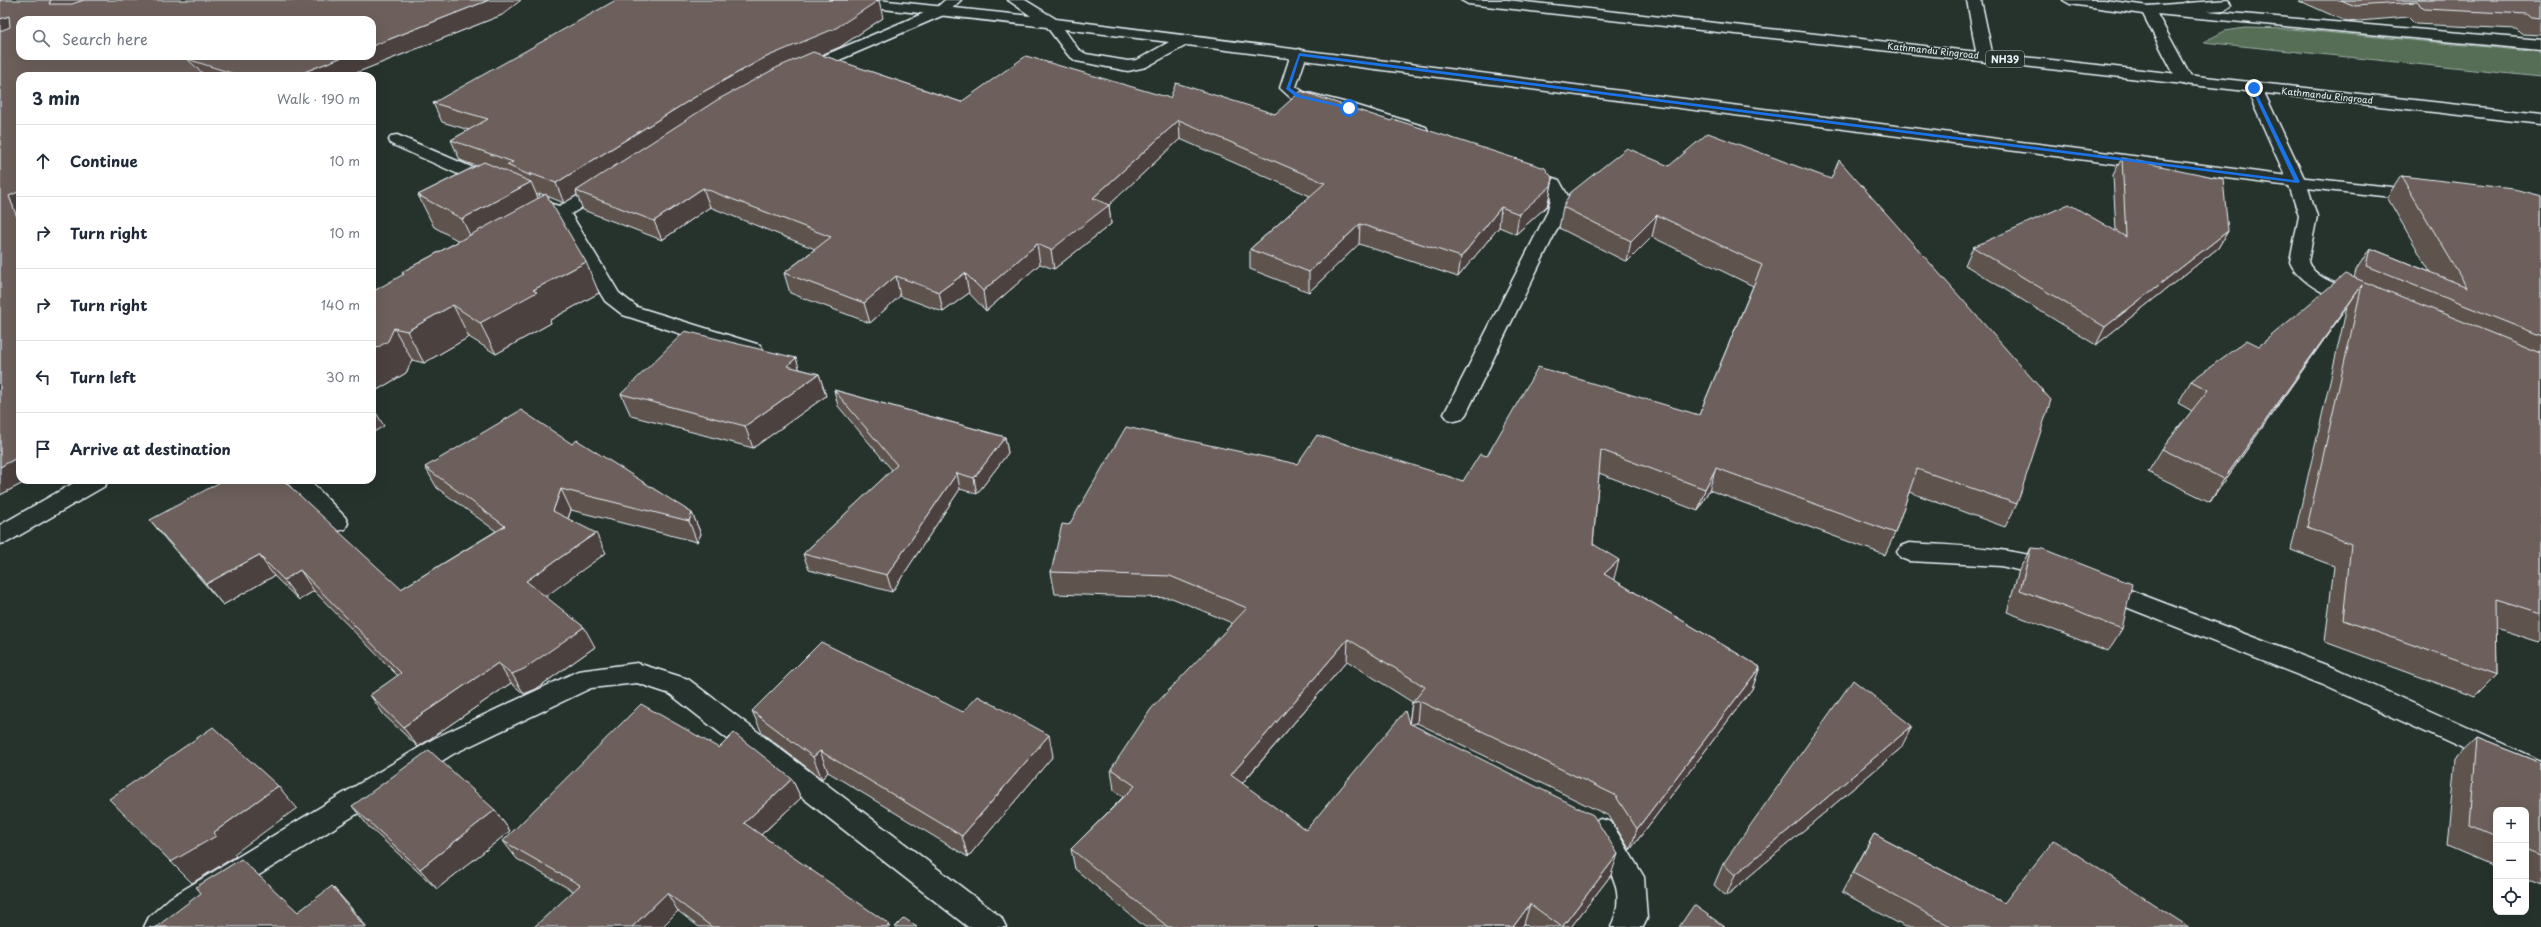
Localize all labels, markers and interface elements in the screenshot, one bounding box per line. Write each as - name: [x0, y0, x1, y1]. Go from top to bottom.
- search box: [16, 16, 376, 60]
- icon: search: [30, 27, 52, 49]
- text: Search here: [62, 27, 148, 50]
- street label: Kathmandu Ringroad: [1887, 38, 1980, 62]
- road number: NH39: [1986, 51, 2024, 67]
- route end: [2245, 79, 2263, 97]
- street label: Kathmandu Ringroad: [2281, 83, 2374, 107]
- text: 3 min: [32, 85, 80, 111]
- text: Walk · 190 m: [277, 89, 360, 108]
- route start: [1340, 99, 1358, 117]
- text: Continue: [70, 149, 138, 172]
- icon: ahead: [32, 150, 54, 172]
- text: 10 m: [330, 151, 360, 170]
- text: Turn right: [70, 221, 147, 244]
- icon: right: [32, 222, 54, 244]
- text: 10 m: [330, 223, 360, 242]
- text: Turn right: [70, 293, 147, 316]
- icon: right: [32, 294, 54, 316]
- text: 140 m: [321, 295, 360, 314]
- text: Turn left: [70, 365, 136, 388]
- icon: left: [32, 366, 54, 388]
- text: 30 m: [326, 367, 360, 386]
- text: Arrive at destination: [70, 437, 231, 460]
- icon: arrive: [32, 438, 54, 460]
- map controls: [2493, 807, 2529, 915]
- button: +: [2493, 807, 2529, 843]
- button: −: [2493, 843, 2529, 879]
- button: locate: [2493, 879, 2529, 915]

